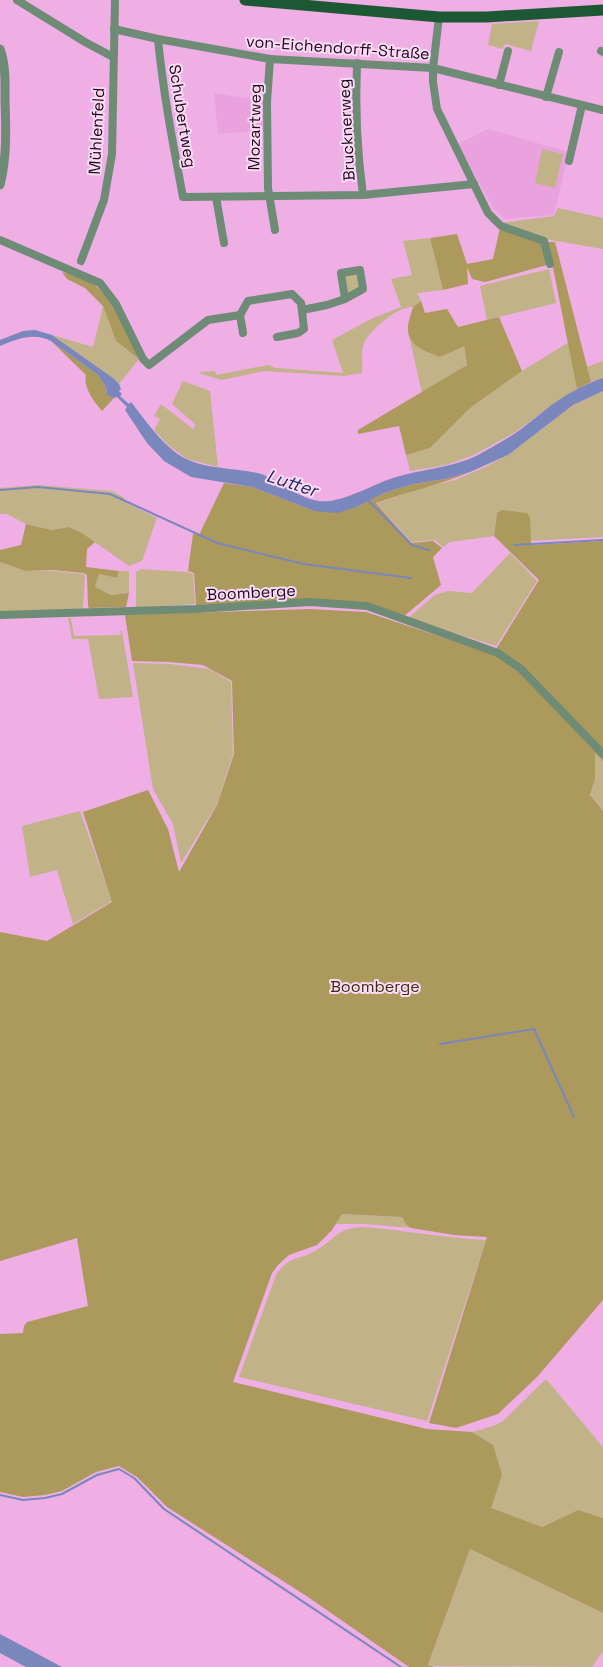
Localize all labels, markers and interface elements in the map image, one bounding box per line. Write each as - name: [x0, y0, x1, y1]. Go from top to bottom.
- street label: von-Eichendorff-Straße: [246, 31, 430, 64]
- street label: Schubertweg: [164, 63, 201, 169]
- street label: Brucknerweg: [333, 78, 360, 182]
- street label: Mozartweg: [243, 83, 266, 171]
- street label: Mühlenfeld: [84, 87, 109, 175]
- water label: Lutter: [264, 464, 323, 502]
- street label: Boomberge: [206, 580, 296, 605]
- park label: Boomberge: [330, 976, 420, 997]

